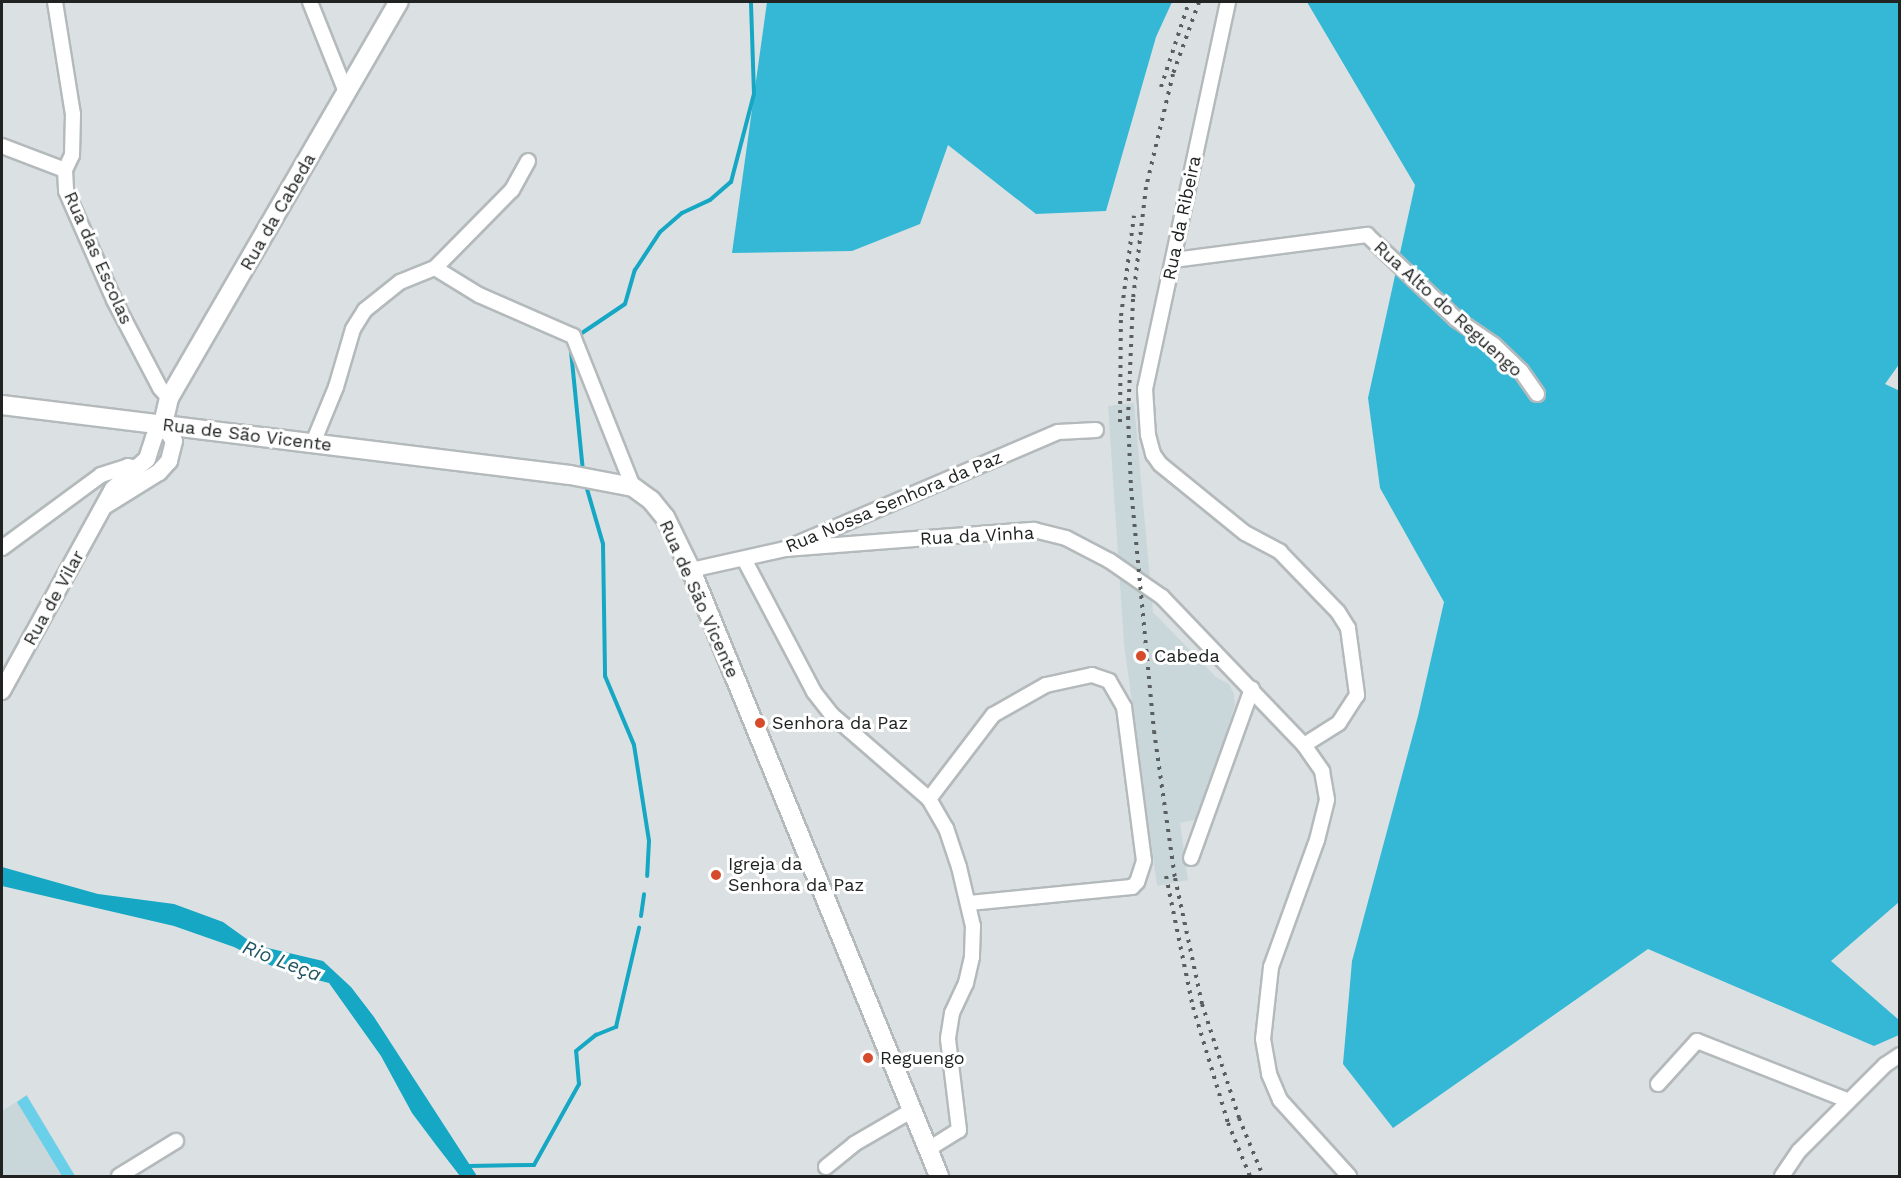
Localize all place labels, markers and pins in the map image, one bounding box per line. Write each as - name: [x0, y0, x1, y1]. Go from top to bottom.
- place label: Cabeda: [1154, 645, 1220, 667]
- marker: Cabeda: [1132, 647, 1150, 665]
- place label: Senhora da Paz: [772, 712, 909, 734]
- marker: Senhora da Paz: [753, 716, 767, 730]
- place label: Igreja da Senhora da Paz: [728, 854, 865, 896]
- marker: Igreja da Senhora da Paz: [709, 868, 723, 882]
- place label: Reguengo: [880, 1047, 965, 1069]
- marker: Reguengo: [861, 1051, 875, 1065]

